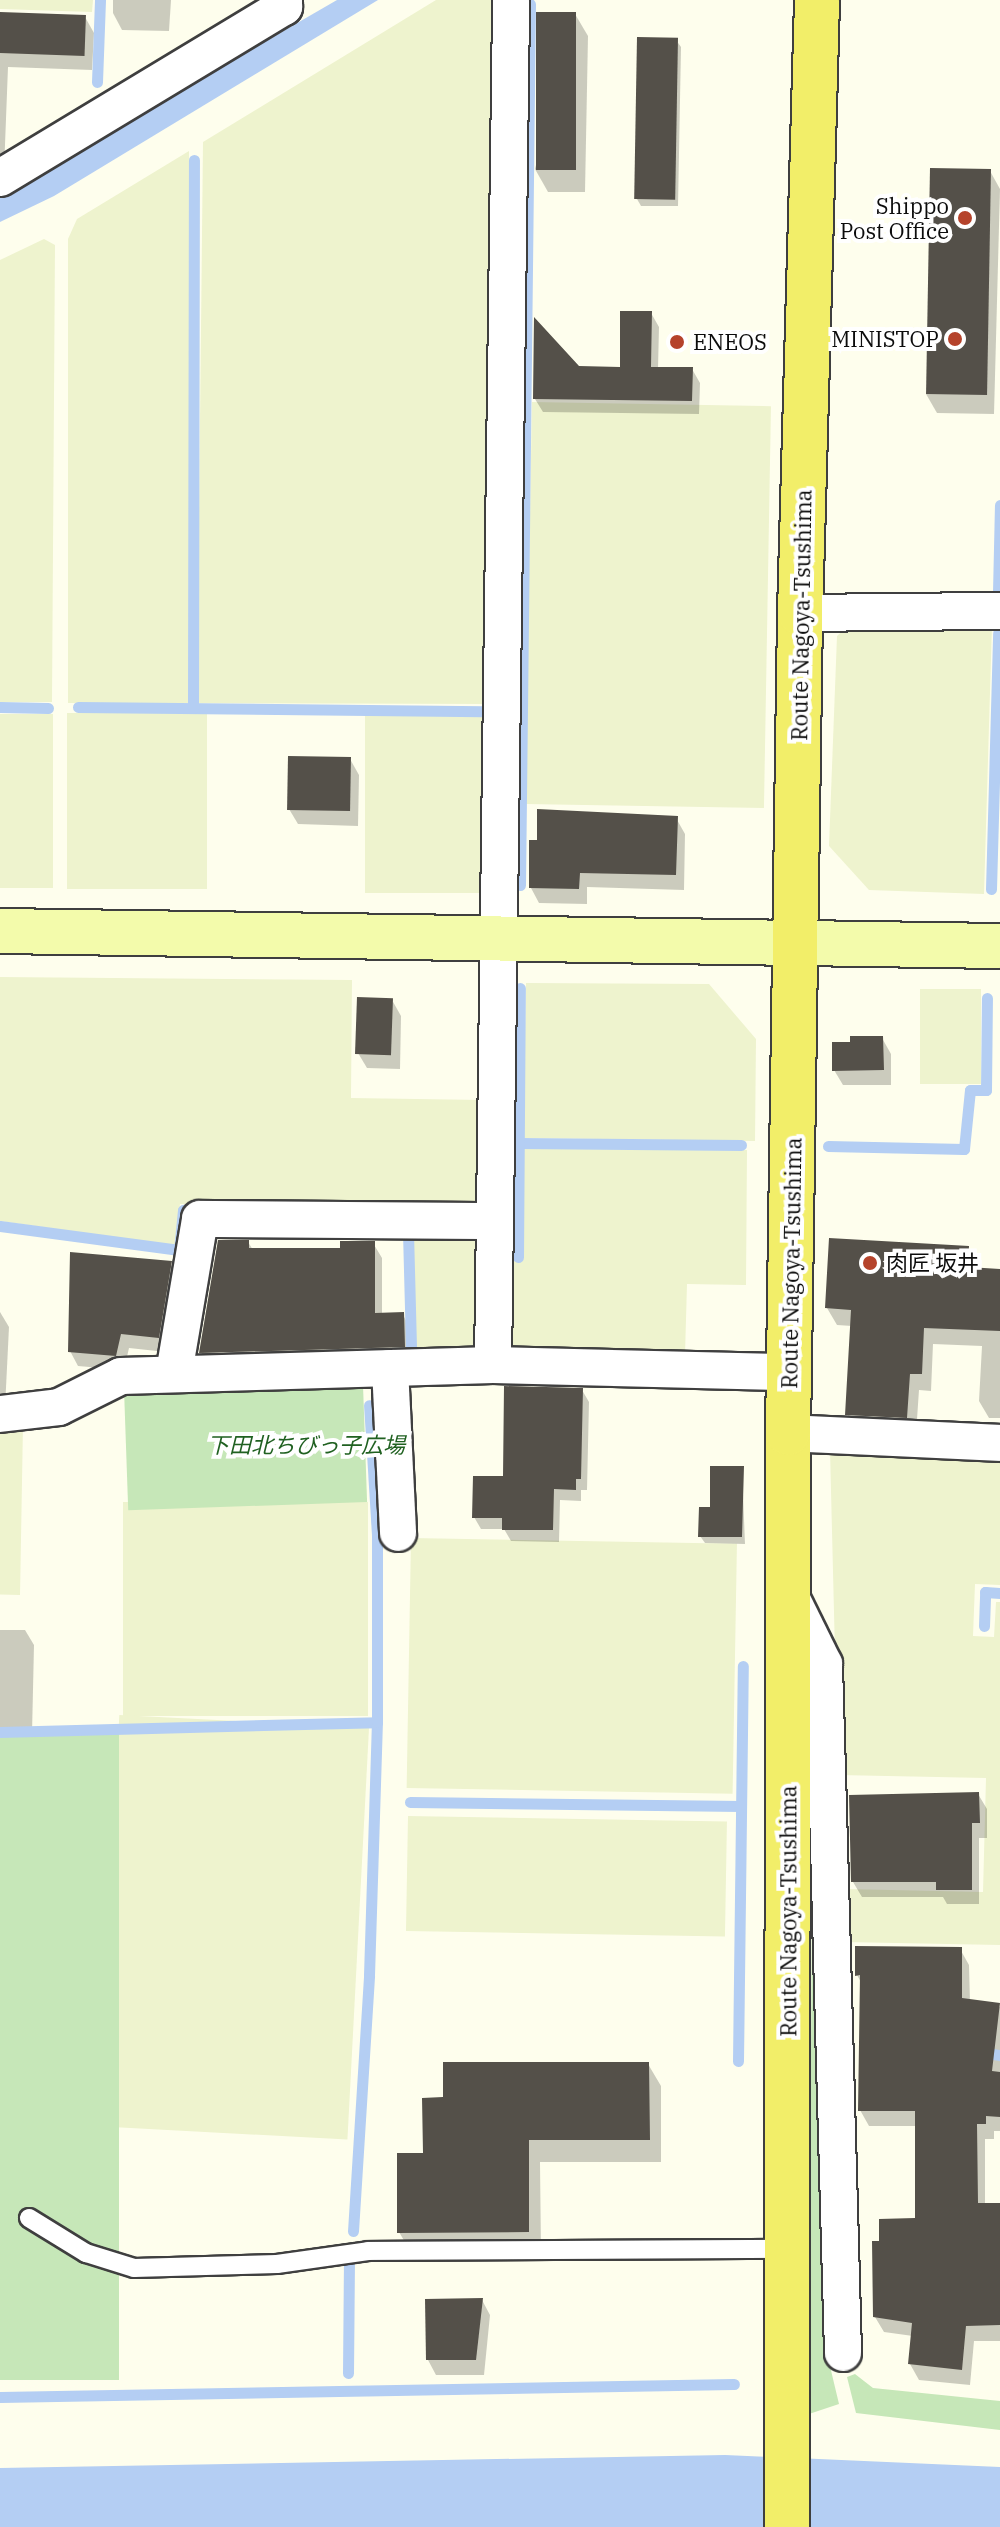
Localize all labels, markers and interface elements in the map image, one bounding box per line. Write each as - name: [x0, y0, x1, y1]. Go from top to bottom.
- place label: Shippo Post Office: [840, 192, 949, 244]
- marker: Shippo Post Office: [956, 209, 974, 227]
- place label: MINISTOP: [831, 326, 939, 352]
- place label: ENEOS: [693, 329, 767, 355]
- marker: MINISTOP: [946, 330, 964, 348]
- marker: ENEOS: [668, 333, 686, 351]
- street label: Route Nagoya-Tsushima: [786, 489, 816, 741]
- street label: Route Nagoya-Tsushima: [776, 1137, 806, 1389]
- place label: 肉匠 坂井: [886, 1250, 979, 1276]
- marker: 肉匠 坂井: [861, 1254, 879, 1272]
- park label: 下田北ちびっ子広場: [207, 1432, 405, 1458]
- street label: Route Nagoya-Tsushima: [775, 1785, 801, 2037]

